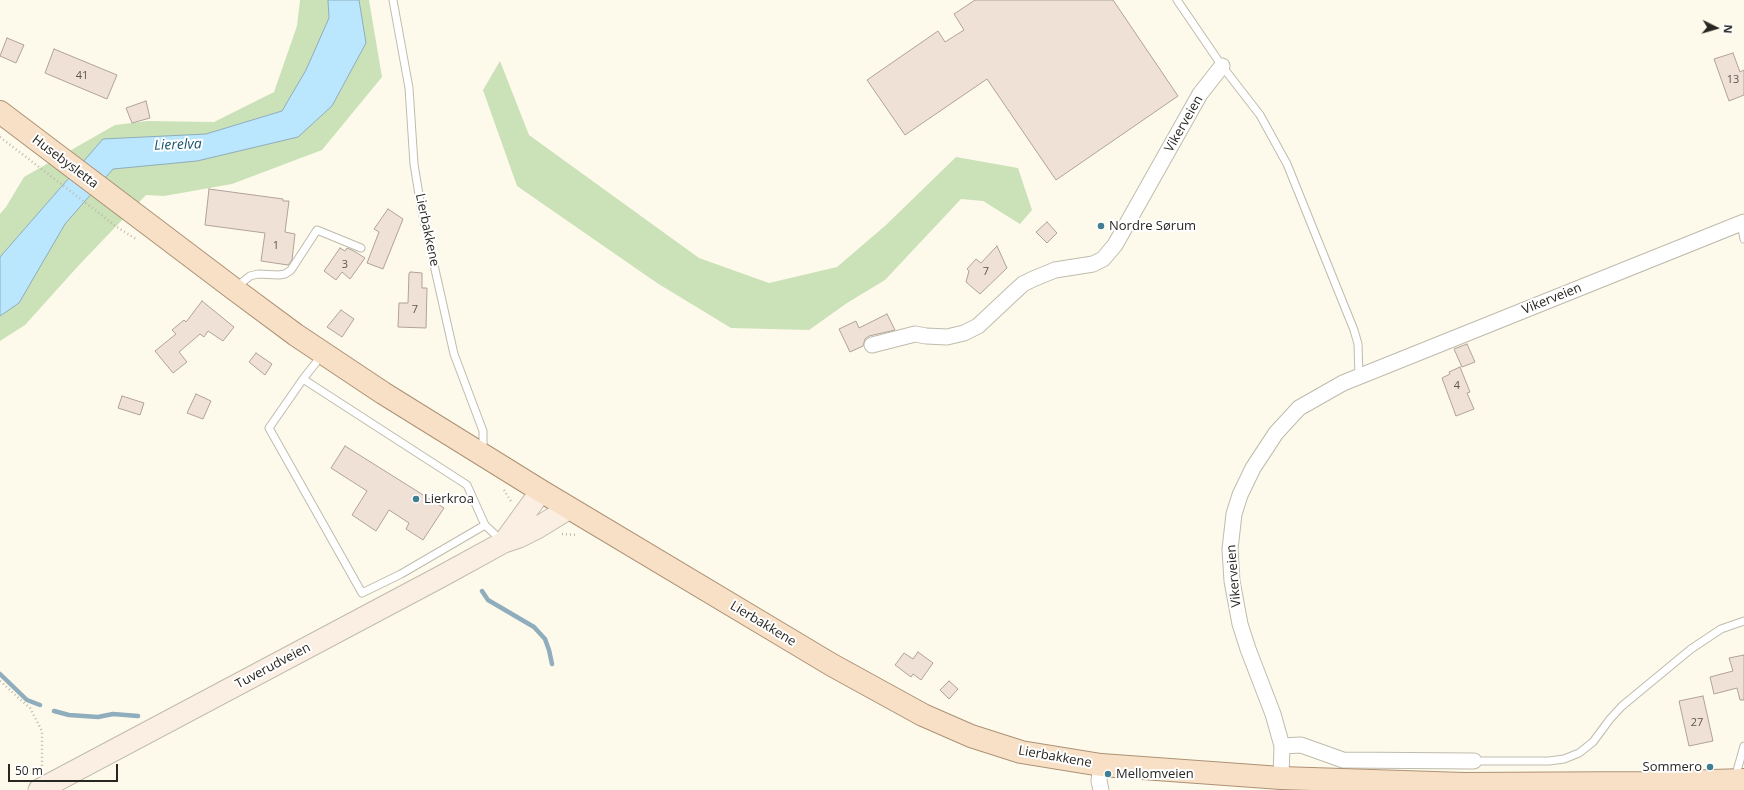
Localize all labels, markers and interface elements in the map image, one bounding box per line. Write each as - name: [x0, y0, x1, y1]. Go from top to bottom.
- north arrow: [1696, 8, 1736, 48]
- text: N: [1721, 24, 1736, 34]
- house number: 41: [76, 69, 88, 83]
- house number: 13: [1727, 73, 1739, 87]
- street label: Vikerveien: [1162, 93, 1206, 155]
- street label: Husebysletta: [29, 132, 101, 192]
- water label: Lierelva: [154, 136, 202, 154]
- street label: Lierbakkene: [412, 192, 442, 268]
- place label: Nordre Sørum: [1109, 218, 1196, 234]
- marker: Nordre Sørum: [1096, 221, 1106, 231]
- house number: 1: [273, 239, 279, 253]
- house number: 3: [342, 258, 348, 272]
- house number: 7: [983, 265, 989, 279]
- street label: Vikerveien: [1520, 280, 1584, 318]
- house number: 7: [412, 303, 418, 317]
- house number: 4: [1454, 379, 1460, 393]
- place label: Lierkroa: [424, 491, 474, 507]
- marker: Lierkroa: [411, 494, 421, 504]
- street label: Vikerveien: [1223, 544, 1245, 608]
- street label: Lierbakkene: [727, 598, 799, 650]
- street label: Tuverudveien: [233, 640, 313, 692]
- house number: 27: [1691, 716, 1703, 730]
- street label: Lierbakkene: [1017, 743, 1093, 771]
- scale bar: [10, 756, 120, 782]
- place label: Sommero: [1643, 759, 1702, 775]
- text: 50 m: [15, 762, 43, 779]
- marker: Sommero: [1705, 762, 1715, 772]
- place label: Mellomveien: [1116, 766, 1194, 782]
- marker: Mellomveien: [1103, 769, 1113, 779]

